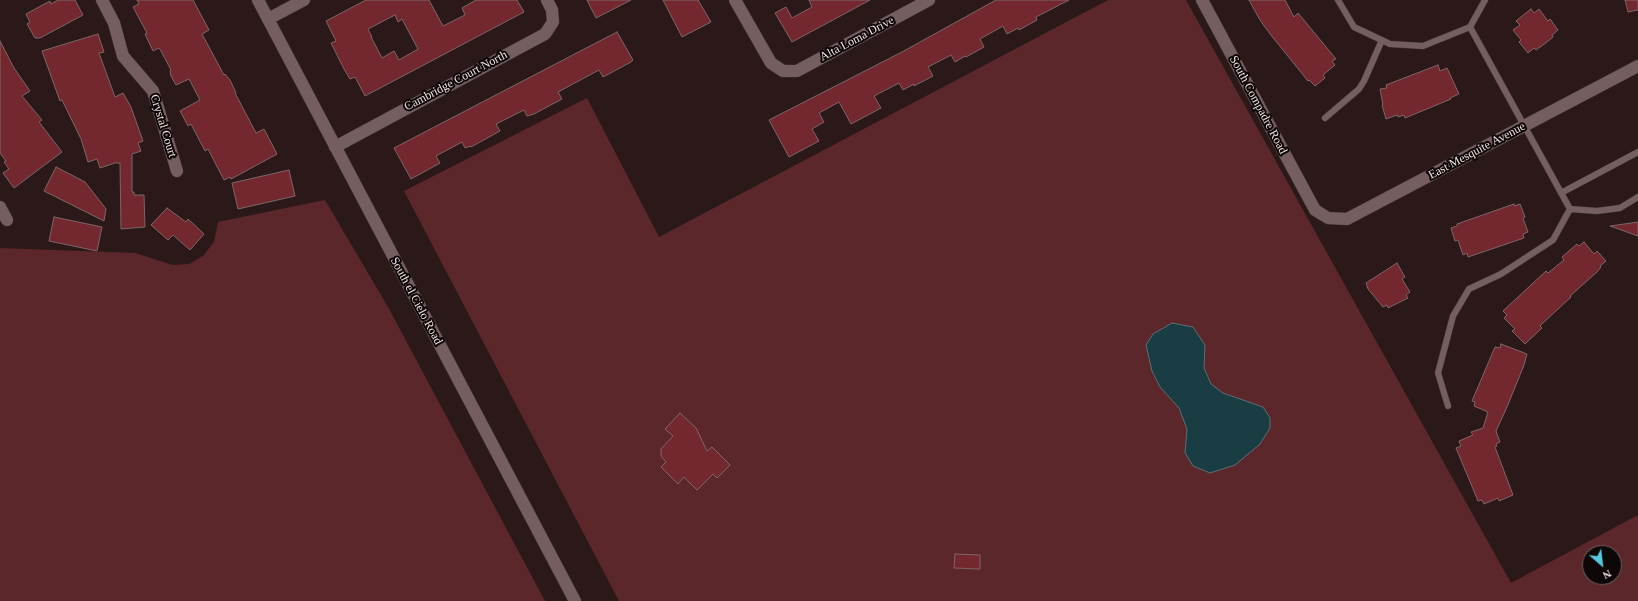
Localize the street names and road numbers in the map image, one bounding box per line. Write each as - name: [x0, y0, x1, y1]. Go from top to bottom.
- street label: Alta Loma Drive: [817, 13, 897, 65]
- street label: Cambridge Court North: [402, 48, 510, 114]
- street label: South Compadre Road: [1226, 53, 1290, 157]
- street label: Crystal Court: [147, 93, 179, 159]
- street label: East Mesquite Avenue: [1426, 119, 1528, 183]
- street label: South el Cielo Road: [387, 255, 445, 347]

